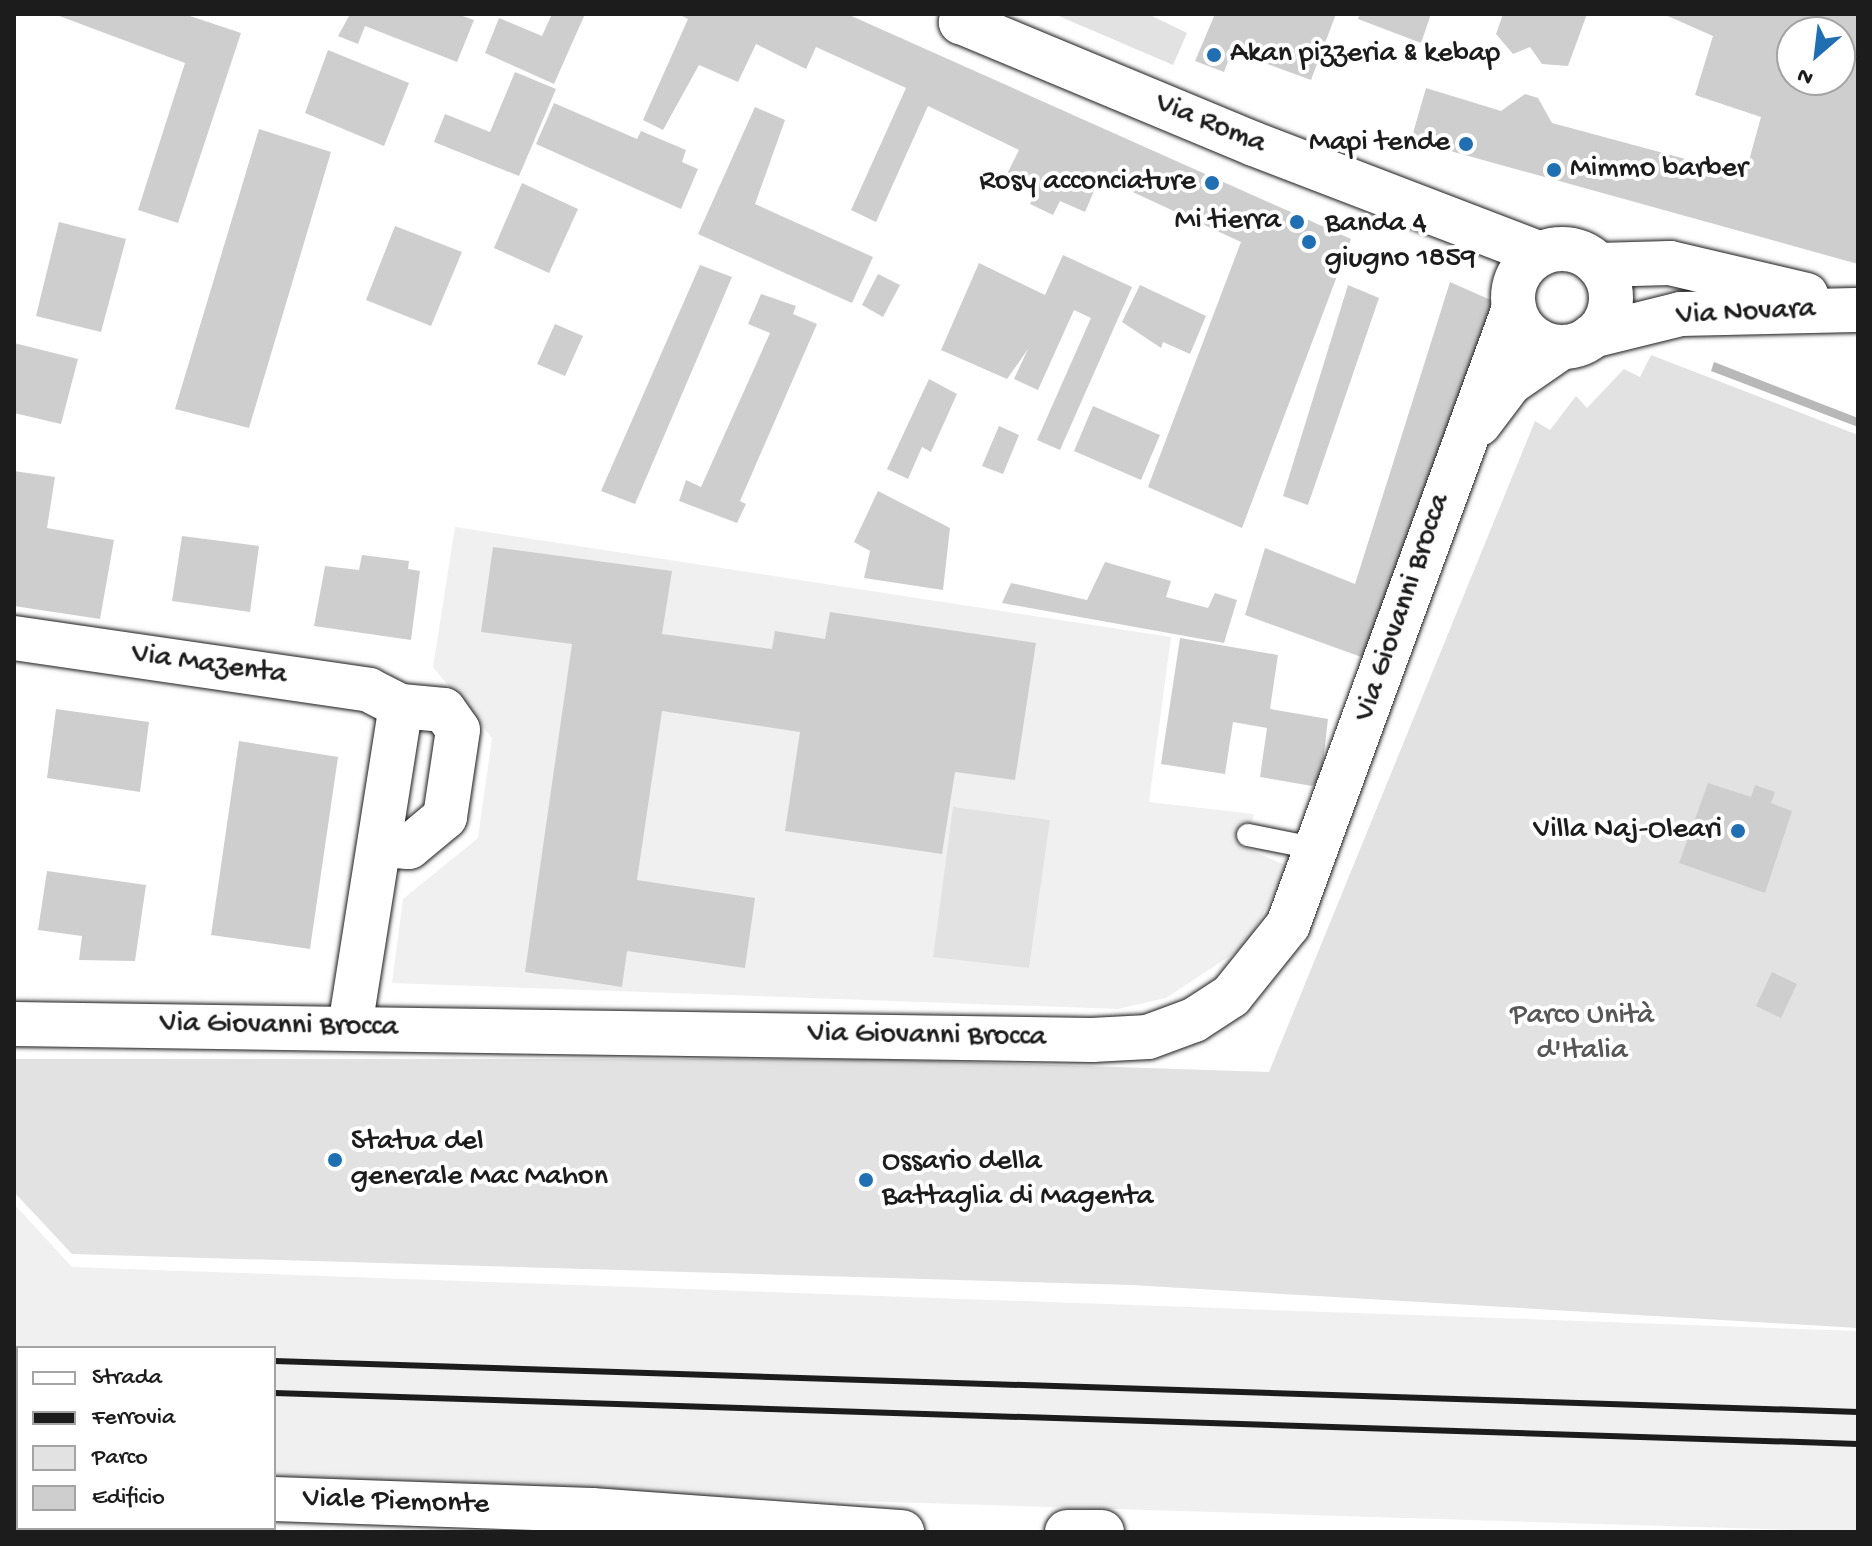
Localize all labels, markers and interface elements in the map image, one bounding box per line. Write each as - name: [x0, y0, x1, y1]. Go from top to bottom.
- north arrow: [1776, 16, 1856, 96]
- place label: Akan pizzeria & kebap: [1230, 37, 1500, 73]
- marker: Akan pizzeria & kebap: [1205, 46, 1223, 64]
- text: N: [1793, 61, 1818, 90]
- street label: Via Roma: [1149, 87, 1271, 163]
- place label: Mapi tende: [1309, 126, 1450, 162]
- marker: Mapi tende: [1457, 135, 1475, 153]
- place label: Mimmo barber: [1570, 152, 1748, 188]
- marker: Mimmo barber: [1545, 161, 1563, 179]
- place label: Rosy acconciature: [979, 165, 1196, 201]
- marker: Rosy acconciature: [1203, 174, 1221, 192]
- place label: Mi tierra: [1174, 204, 1281, 240]
- place label: Banda 4 giugno 1859: [1325, 207, 1476, 278]
- marker: Mi tierra: [1288, 213, 1306, 231]
- marker: Banda 4 giugno 1859: [1300, 233, 1318, 251]
- street label: Via Novara: [1676, 292, 1816, 336]
- street label: Via Giovanni Brocca: [1348, 489, 1460, 727]
- street label: Via Mazenta: [129, 637, 289, 695]
- place label: Villa Naj-Oleari: [1534, 813, 1722, 849]
- marker: Villa Naj-Oleari: [1729, 822, 1747, 840]
- park label: Parco Unità d'Italia: [1510, 999, 1654, 1070]
- street label: Via Giovanni Brocca: [159, 1007, 399, 1047]
- street label: Via Giovanni Brocca: [807, 1017, 1047, 1057]
- place label: Statua del generale Mac Mahon: [351, 1125, 608, 1196]
- place label: Ossario della Battaglia di Magenta: [882, 1145, 1153, 1216]
- marker: Statua del generale Mac Mahon: [326, 1151, 344, 1169]
- marker: Ossario della Battaglia di Magenta: [857, 1171, 875, 1189]
- legend: [16, 1346, 276, 1530]
- text: Strada: [92, 1364, 162, 1393]
- text: Ferrovia: [92, 1404, 175, 1433]
- text: Parco: [92, 1444, 148, 1473]
- street label: Viale Piemonte: [302, 1482, 490, 1524]
- text: Edificio: [92, 1484, 165, 1513]

